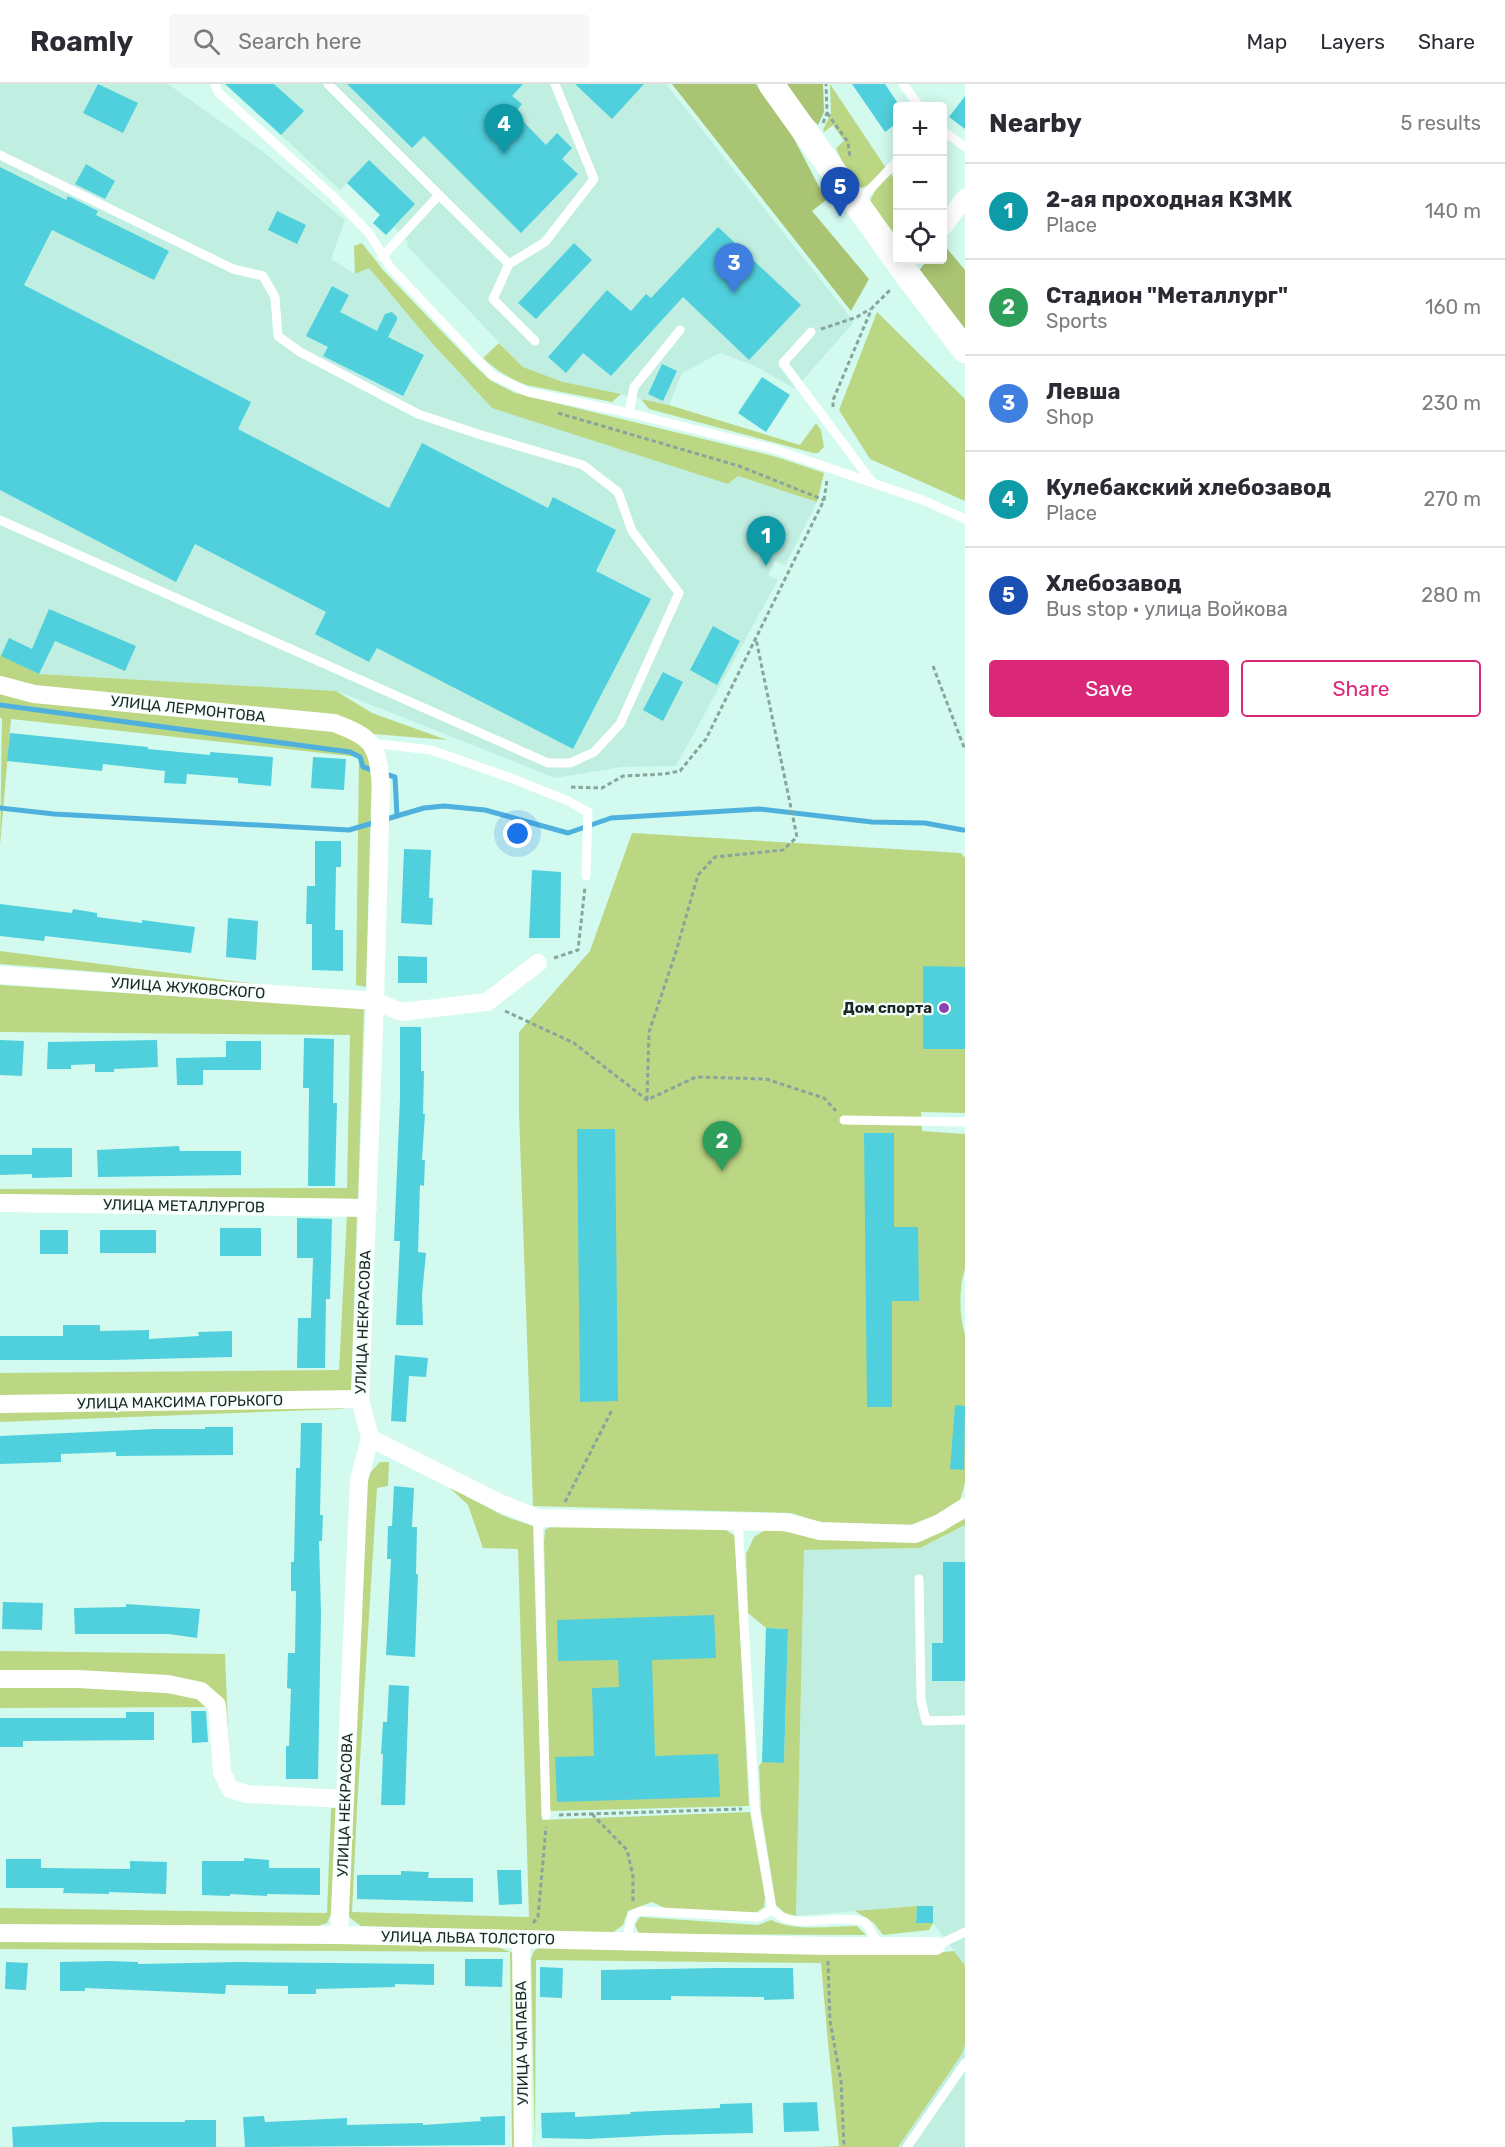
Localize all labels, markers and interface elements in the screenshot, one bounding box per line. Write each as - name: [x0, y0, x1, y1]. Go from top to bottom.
- search box: [169, 14, 589, 68]
- text: Roamly: [30, 25, 133, 58]
- icon: search: [190, 25, 223, 58]
- text: Search here: [238, 28, 362, 55]
- text: Map: [1246, 29, 1287, 54]
- text: Layers: [1320, 29, 1385, 54]
- text: Share: [1418, 29, 1475, 54]
- map controls: [893, 102, 947, 264]
- button: +: [893, 102, 947, 156]
- pin: 4: [484, 104, 524, 154]
- text: Nearby: [989, 108, 1082, 139]
- text: 5 results: [1400, 111, 1481, 135]
- button: −: [893, 156, 947, 210]
- pin: 5: [820, 168, 860, 217]
- text: 2-ая проходная КЗМК: [1046, 186, 1292, 213]
- text: 1: [1004, 199, 1013, 223]
- text: 140 m: [1425, 199, 1481, 223]
- button: locate: [893, 210, 947, 264]
- text: Place: [1046, 213, 1097, 237]
- pin: 3: [714, 244, 754, 293]
- text: Стадион "Металлург": [1046, 282, 1288, 309]
- text: 2: [1002, 295, 1015, 319]
- text: 160 m: [1425, 295, 1481, 319]
- text: Sports: [1046, 309, 1107, 333]
- text: Левша: [1046, 378, 1120, 405]
- text: 3: [1002, 391, 1015, 415]
- text: 230 m: [1422, 391, 1481, 415]
- text: Shop: [1046, 405, 1094, 429]
- text: Кулебакский хлебозавод: [1046, 474, 1331, 501]
- text: 4: [1002, 487, 1015, 511]
- text: 270 m: [1424, 487, 1481, 511]
- text: Place: [1046, 501, 1097, 525]
- pin: 1: [746, 516, 786, 566]
- text: Хлебозавод: [1046, 570, 1181, 597]
- text: 5: [1002, 583, 1015, 607]
- text: 280 m: [1421, 583, 1481, 607]
- text: Bus stop · улица Войкова: [1046, 597, 1288, 621]
- button: Save: [989, 660, 1229, 717]
- button: Share: [1241, 660, 1481, 717]
- street label: УЛИЦА ЛЕРМОНТОВА: [110, 692, 266, 726]
- your location: [503, 819, 532, 848]
- street label: УЛИЦА ЖУКОВСКОГО: [110, 974, 266, 1002]
- place label: Дом спорта: [843, 999, 932, 1017]
- marker: Дом спорта: [937, 1001, 951, 1015]
- pin: 2: [702, 1122, 742, 1171]
- street label: УЛИЦА МЕТАЛЛУРГОВ: [103, 1196, 265, 1216]
- street label: УЛИЦА НЕКРАСОВА: [351, 1250, 375, 1394]
- street label: УЛИЦА МАКСИМА ГОРЬКОГО: [77, 1391, 283, 1413]
- street label: УЛИЦА НЕКРАСОВА: [333, 1733, 357, 1877]
- street label: УЛИЦА ЛЬВА ТОЛСТОГО: [381, 1927, 555, 1949]
- street label: УЛИЦА ЧАПАЕВА: [512, 1981, 532, 2105]

